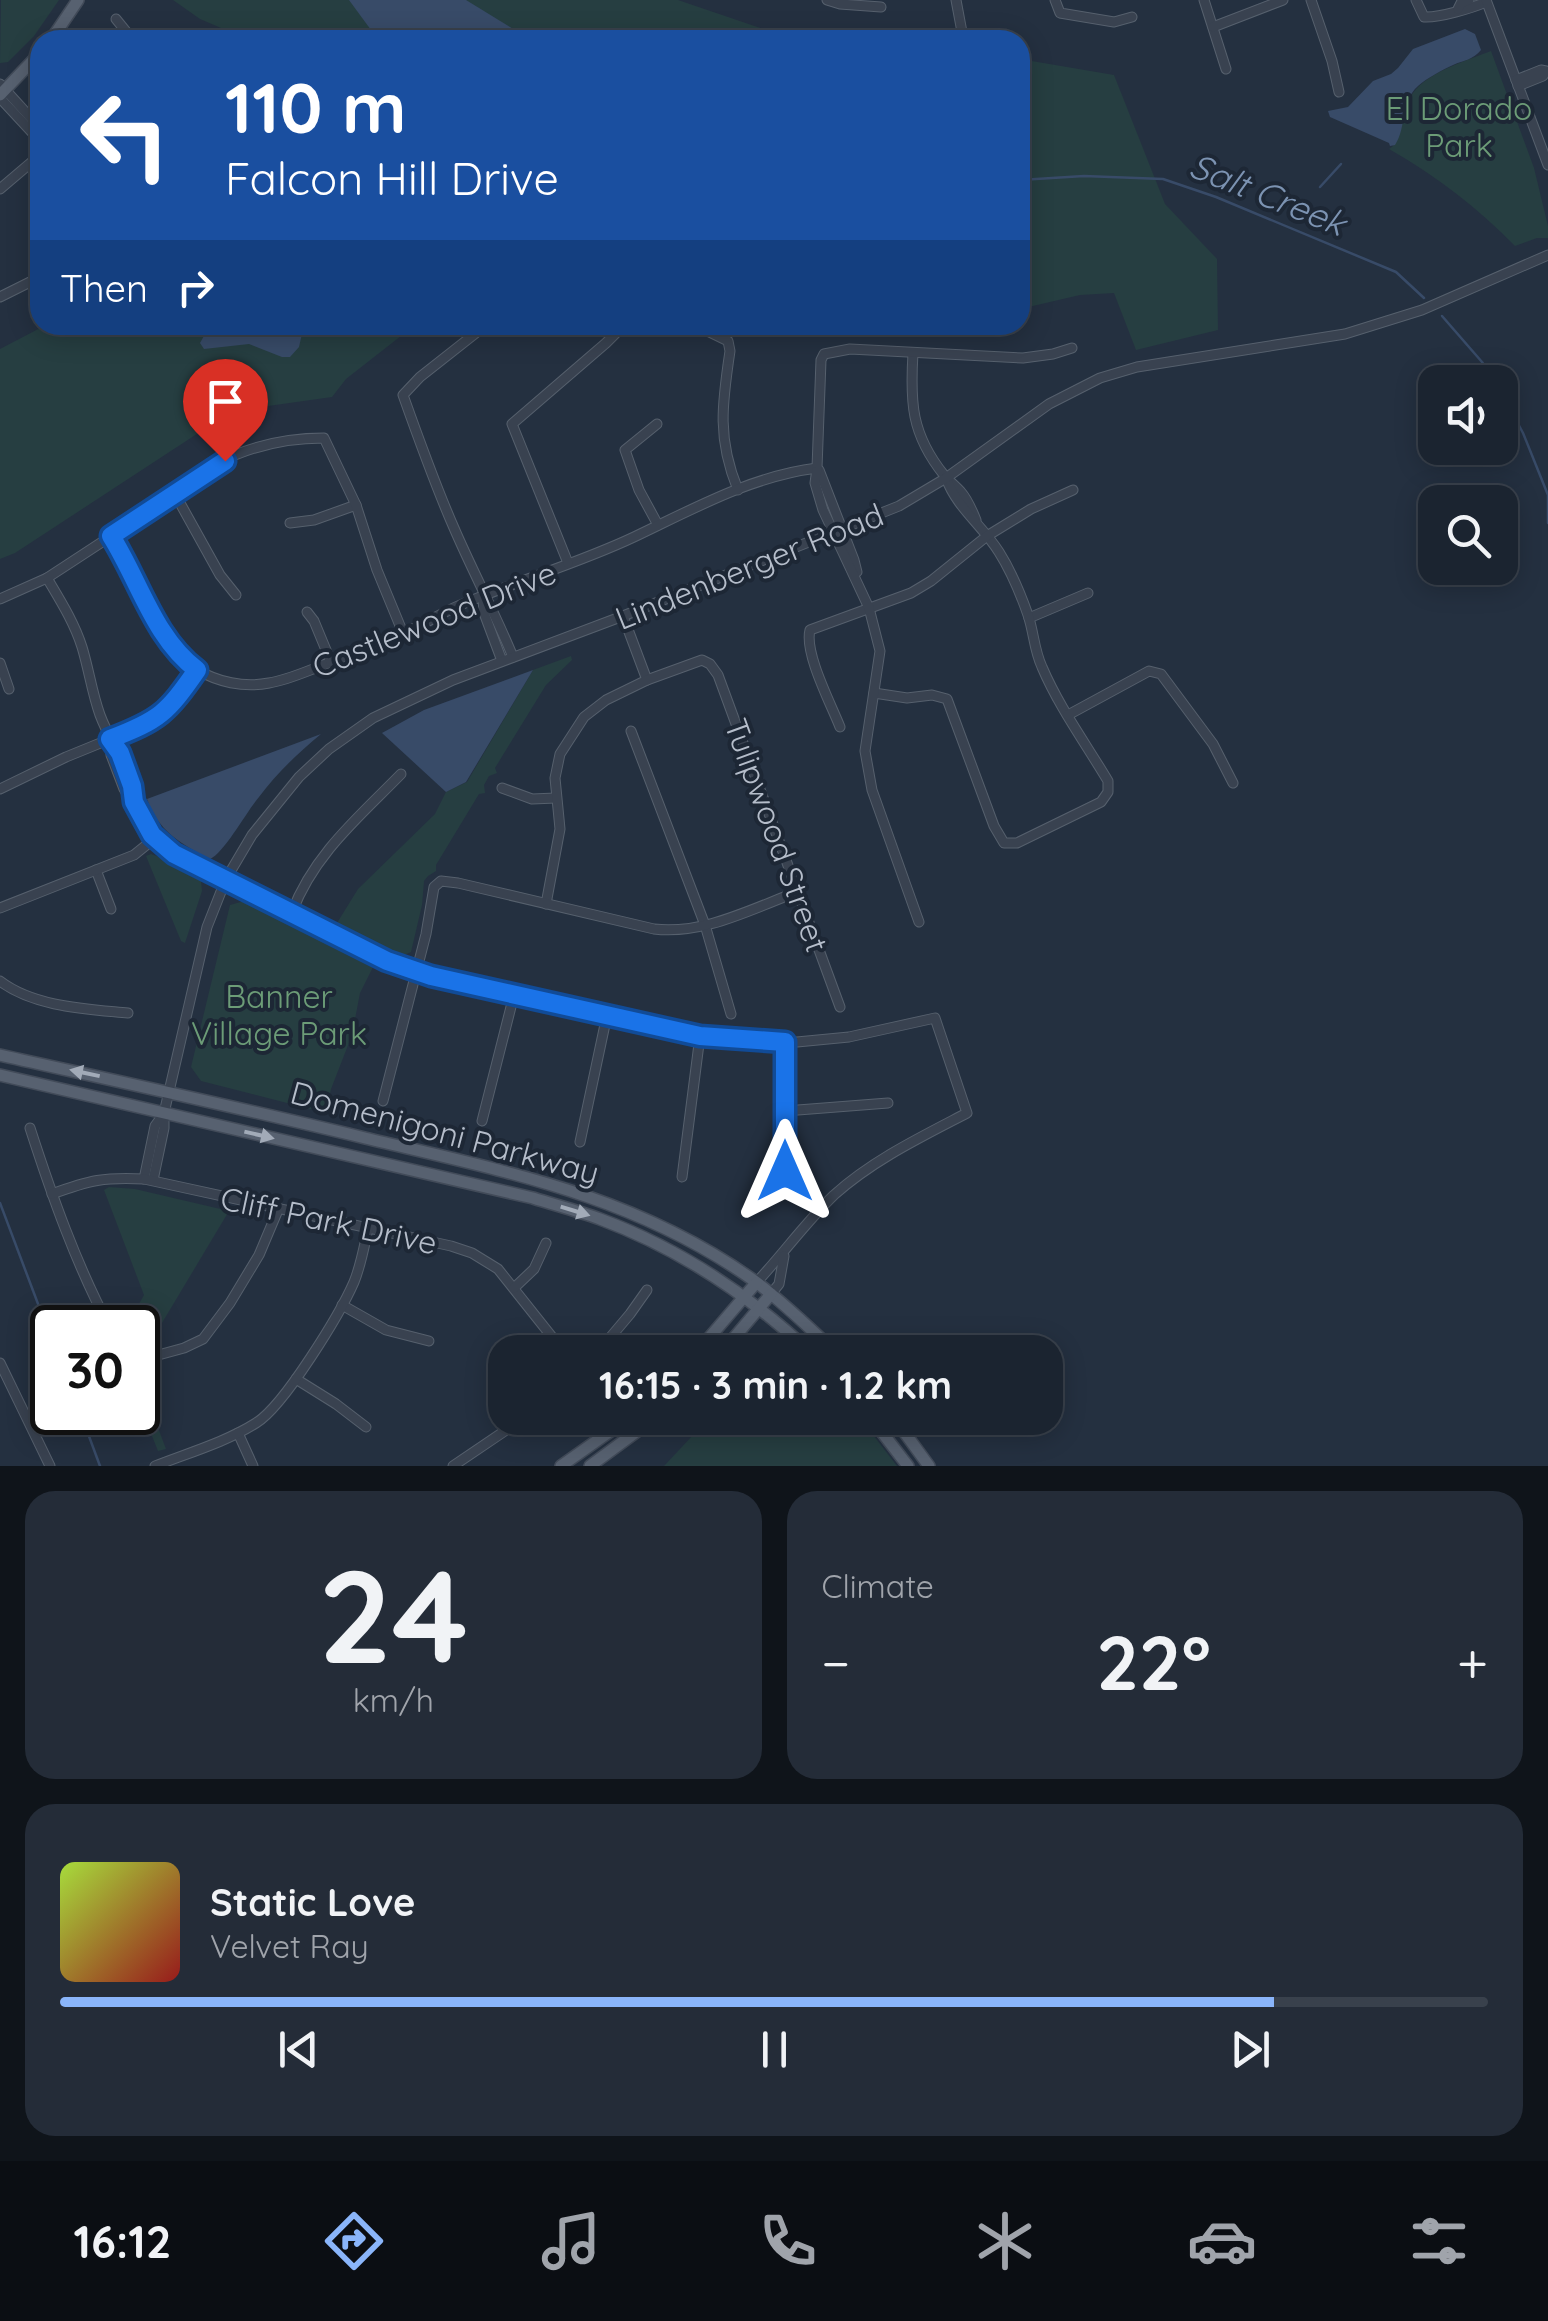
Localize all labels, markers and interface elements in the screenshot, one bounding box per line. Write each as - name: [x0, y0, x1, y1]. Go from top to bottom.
- text: 110 m: [225, 63, 407, 151]
- icon: left: [60, 70, 190, 200]
- park label: El Dorado Park: [1386, 88, 1532, 165]
- water label: Salt Creek: [1184, 143, 1355, 246]
- text: Falcon Hill Drive: [225, 150, 559, 206]
- icon: right: [168, 260, 223, 315]
- text: Then: [60, 264, 148, 312]
- pin: [183, 359, 268, 462]
- map controls: [1418, 365, 1518, 585]
- button: sound: [1418, 365, 1518, 465]
- icon: arrive: [198, 374, 253, 429]
- button: search: [1418, 485, 1518, 585]
- street label: Lindenberger Road: [609, 494, 889, 638]
- street label: Castlewood Drive: [306, 552, 562, 686]
- street label: Tulipwood Street: [716, 713, 838, 957]
- park label: Banner Village Park: [191, 976, 367, 1053]
- one-way arrow: [69, 1065, 100, 1081]
- street label: Domenigoni Parkway: [287, 1072, 603, 1192]
- position arrow: [733, 1119, 837, 1223]
- one-way arrow: [244, 1128, 275, 1143]
- street label: Cliff Park Drive: [217, 1178, 441, 1262]
- one-way arrow: [560, 1204, 591, 1219]
- speed limit sign: 30: [30, 1305, 160, 1435]
- text: 16:15 · 3 min · 1.2 km: [599, 1361, 952, 1409]
- text: 24: [318, 1533, 468, 1696]
- text: Climate: [822, 1566, 934, 1606]
- text: 22°: [1096, 1615, 1211, 1709]
- text: −: [822, 1628, 850, 1697]
- text: +: [1457, 1628, 1488, 1697]
- text: km/h: [353, 1680, 434, 1720]
- text: Static Love: [210, 1878, 415, 1926]
- text: Velvet Ray: [210, 1926, 369, 1966]
- icon: previous: [271, 2022, 326, 2077]
- icon: pause: [747, 2022, 802, 2077]
- icon: next: [1223, 2022, 1278, 2077]
- icon: directions: [319, 2206, 389, 2276]
- icon: music: [536, 2206, 606, 2276]
- icon: phone: [753, 2206, 823, 2276]
- icon: climate: [970, 2206, 1040, 2276]
- icon: car: [1187, 2206, 1257, 2276]
- icon: filters: [1404, 2206, 1474, 2276]
- text: 16:12: [74, 2213, 171, 2269]

